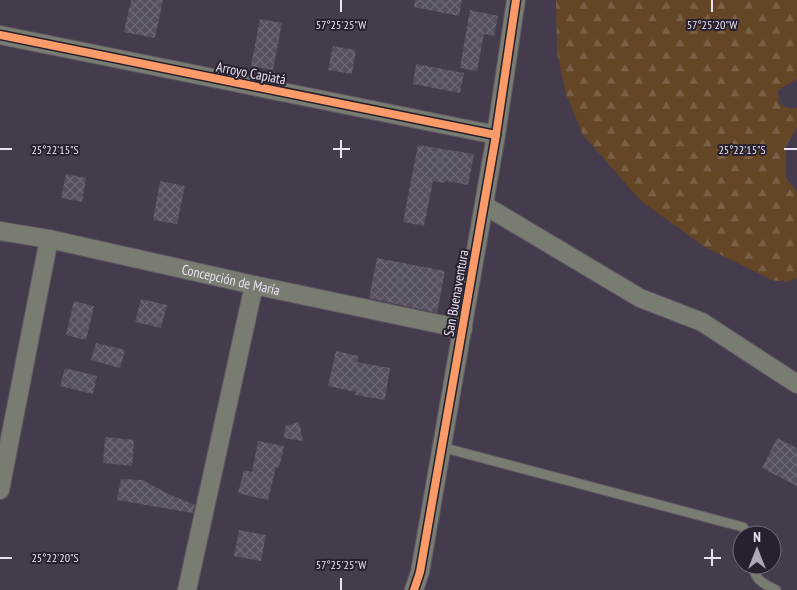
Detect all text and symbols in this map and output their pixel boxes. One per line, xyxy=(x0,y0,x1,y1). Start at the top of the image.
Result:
text: 57°25'25"W xyxy=(316,17,366,32)
text: 57°25'20"W xyxy=(687,17,737,32)
street label: Arroyo Capiatá xyxy=(215,57,287,89)
text: 25°22'15"S xyxy=(31,142,79,157)
text: 25°22'15"S xyxy=(718,142,766,157)
street label: San Buenaventura xyxy=(440,248,472,338)
street label: Concepción de María xyxy=(180,260,282,299)
north arrow xyxy=(732,525,782,575)
text: N xyxy=(753,528,761,546)
text: 25°22'20"S xyxy=(31,550,79,565)
text: 57°25'25"W xyxy=(316,557,366,572)

